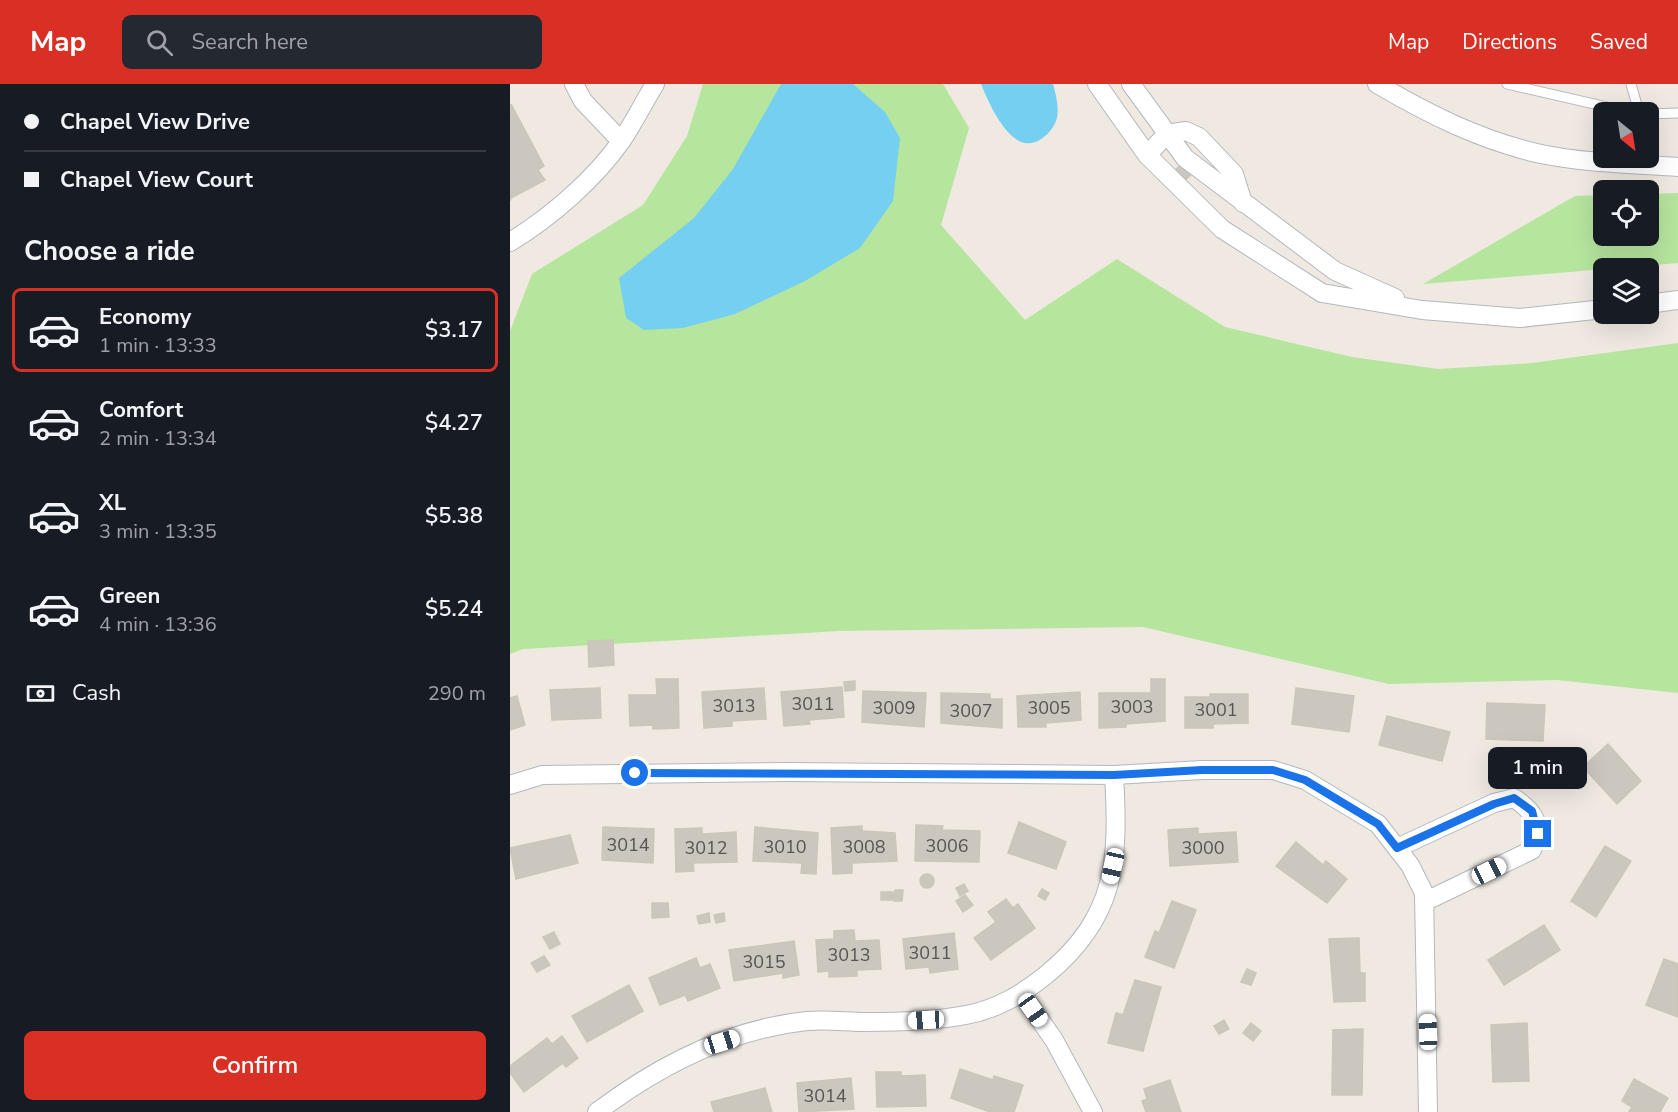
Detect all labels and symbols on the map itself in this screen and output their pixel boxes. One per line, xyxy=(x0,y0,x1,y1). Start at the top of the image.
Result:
north arrow xyxy=(1593,102,1659,168)
house number: 3011 xyxy=(791,692,835,716)
house number: 3013 xyxy=(712,694,756,718)
house number: 3003 xyxy=(1110,695,1154,719)
house number: 3009 xyxy=(872,696,916,720)
house number: 3005 xyxy=(1027,696,1071,720)
house number: 3001 xyxy=(1194,698,1238,722)
house number: 3007 xyxy=(949,699,993,723)
callout: 1 min xyxy=(1488,747,1588,789)
route start xyxy=(621,759,648,786)
route end xyxy=(1524,820,1551,847)
house number: 3014 xyxy=(606,833,650,857)
house number: 3006 xyxy=(925,834,969,858)
house number: 3010 xyxy=(763,835,807,859)
house number: 3008 xyxy=(842,835,886,859)
house number: 3012 xyxy=(684,836,728,860)
house number: 3000 xyxy=(1181,836,1225,860)
car xyxy=(1100,846,1126,886)
car xyxy=(1469,855,1509,887)
house number: 3011 xyxy=(908,941,952,965)
house number: 3013 xyxy=(827,943,871,967)
house number: 3015 xyxy=(742,950,786,974)
car xyxy=(1015,990,1051,1030)
car xyxy=(908,1010,944,1030)
car xyxy=(1418,1014,1438,1050)
car xyxy=(702,1028,742,1056)
house number: 3014 xyxy=(803,1084,847,1108)

